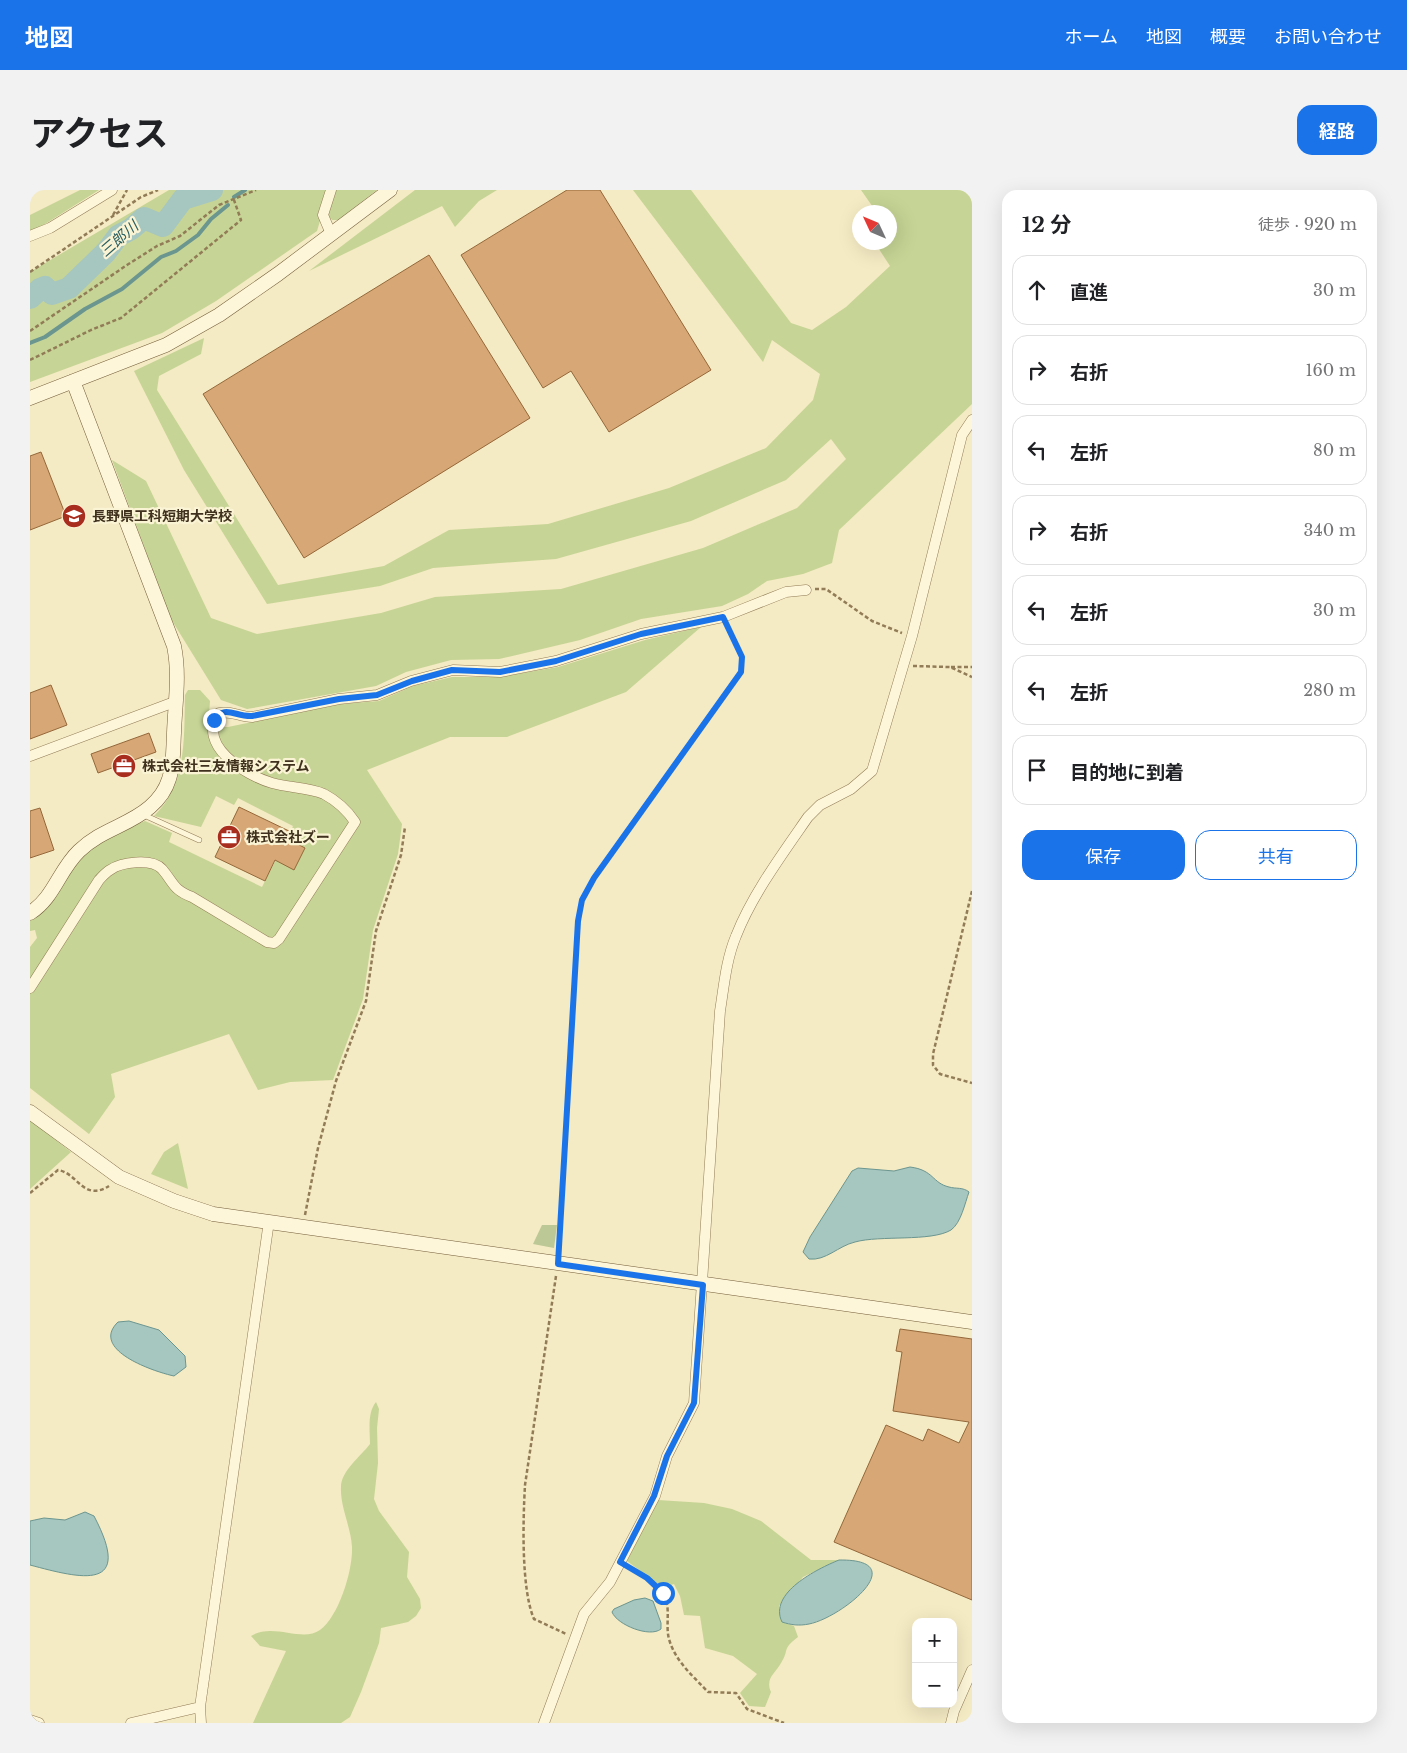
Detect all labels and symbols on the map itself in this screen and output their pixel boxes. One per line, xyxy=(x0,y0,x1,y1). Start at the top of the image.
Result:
north arrow xyxy=(852,205,897,250)
water label: 三郎川 xyxy=(95,215,143,261)
school or university icon: 長野県工科短期大学校 xyxy=(61,503,87,529)
place label: 長野県工科短期大学校 xyxy=(92,507,232,525)
route end xyxy=(203,709,226,732)
office icon: 株式会社三友情報システム xyxy=(111,753,137,779)
place label: 株式会社三友情報システム xyxy=(142,757,310,775)
office icon: 株式会社ズー xyxy=(216,824,242,850)
place label: 株式会社ズー xyxy=(246,828,330,846)
route start xyxy=(652,1582,675,1605)

